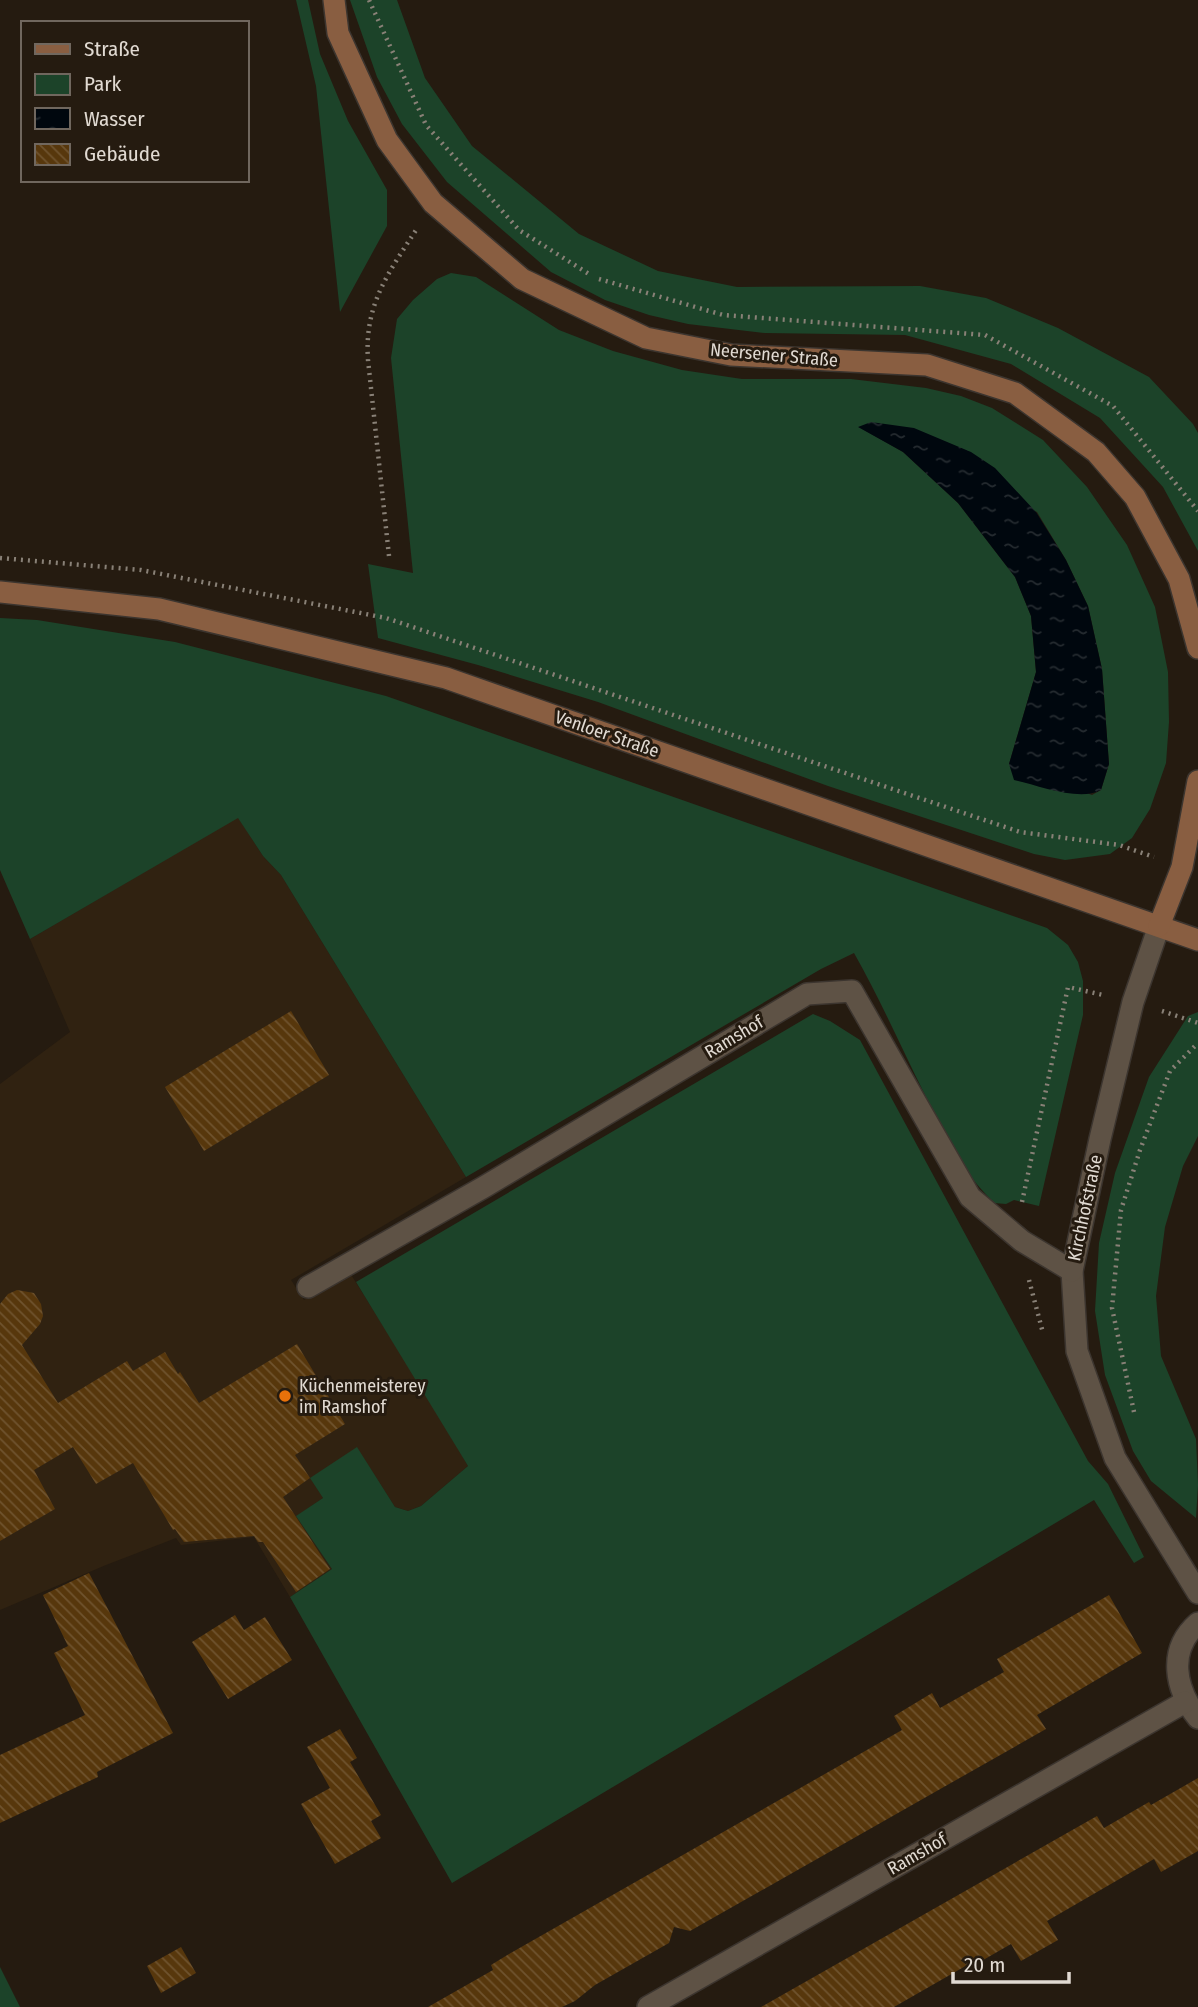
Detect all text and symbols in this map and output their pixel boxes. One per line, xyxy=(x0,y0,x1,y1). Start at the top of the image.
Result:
legend xyxy=(21,21,248,182)
text: Straße xyxy=(84,36,140,62)
text: Park xyxy=(84,71,122,97)
text: Wasser xyxy=(84,106,145,132)
text: Gebäude xyxy=(84,141,160,167)
street label: Neersener Straße xyxy=(709,338,839,372)
street label: Venloer Straße xyxy=(552,706,662,762)
street label: Ramshof xyxy=(701,1010,769,1063)
street label: Kirchhofstraße xyxy=(1063,1153,1107,1263)
place label: Küchenmeisterey im Ramshof xyxy=(299,1375,425,1418)
marker: Küchenmeisterey im Ramshof xyxy=(277,1388,293,1404)
street label: Ramshof xyxy=(884,1828,952,1880)
scale bar xyxy=(953,1940,1068,1984)
text: 20 m xyxy=(964,1952,1005,1978)

